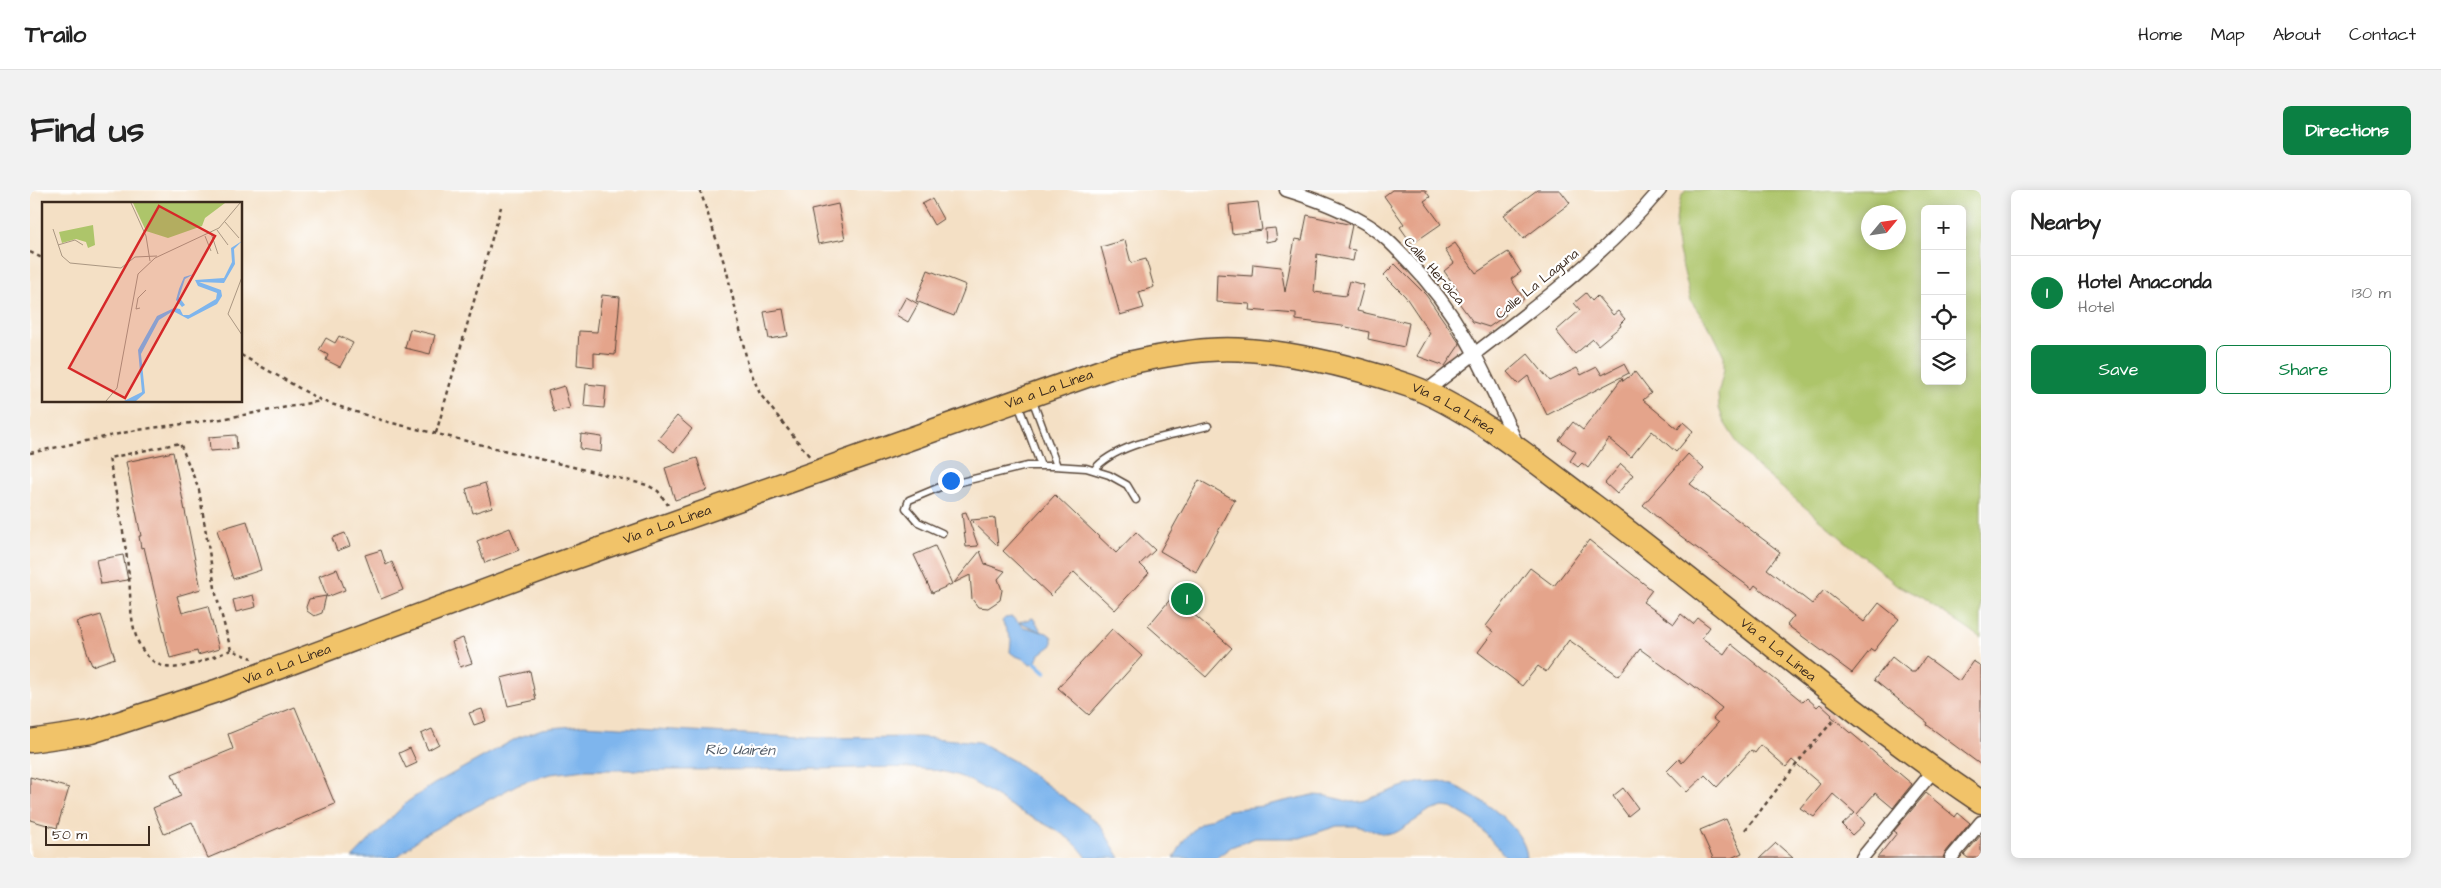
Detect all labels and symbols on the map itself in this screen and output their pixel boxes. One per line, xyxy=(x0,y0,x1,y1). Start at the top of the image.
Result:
inset map xyxy=(42,202,242,402)
north arrow xyxy=(1861,205,1906,250)
street label: Calle Heróica xyxy=(1399,233,1469,309)
street label: Calle La Laguna xyxy=(1491,244,1583,324)
street label: Vía a La Línea xyxy=(1002,365,1096,414)
street label: Vía a La Línea xyxy=(1409,378,1499,440)
your location xyxy=(938,468,964,494)
street label: Vía a La Línea xyxy=(620,500,714,550)
pin: 1 xyxy=(1171,580,1203,618)
street label: Vía a La Línea xyxy=(1736,613,1820,686)
street label: Vía a La Línea xyxy=(240,639,334,690)
water label: Río Uairén xyxy=(705,739,776,761)
scale bar xyxy=(45,823,150,846)

